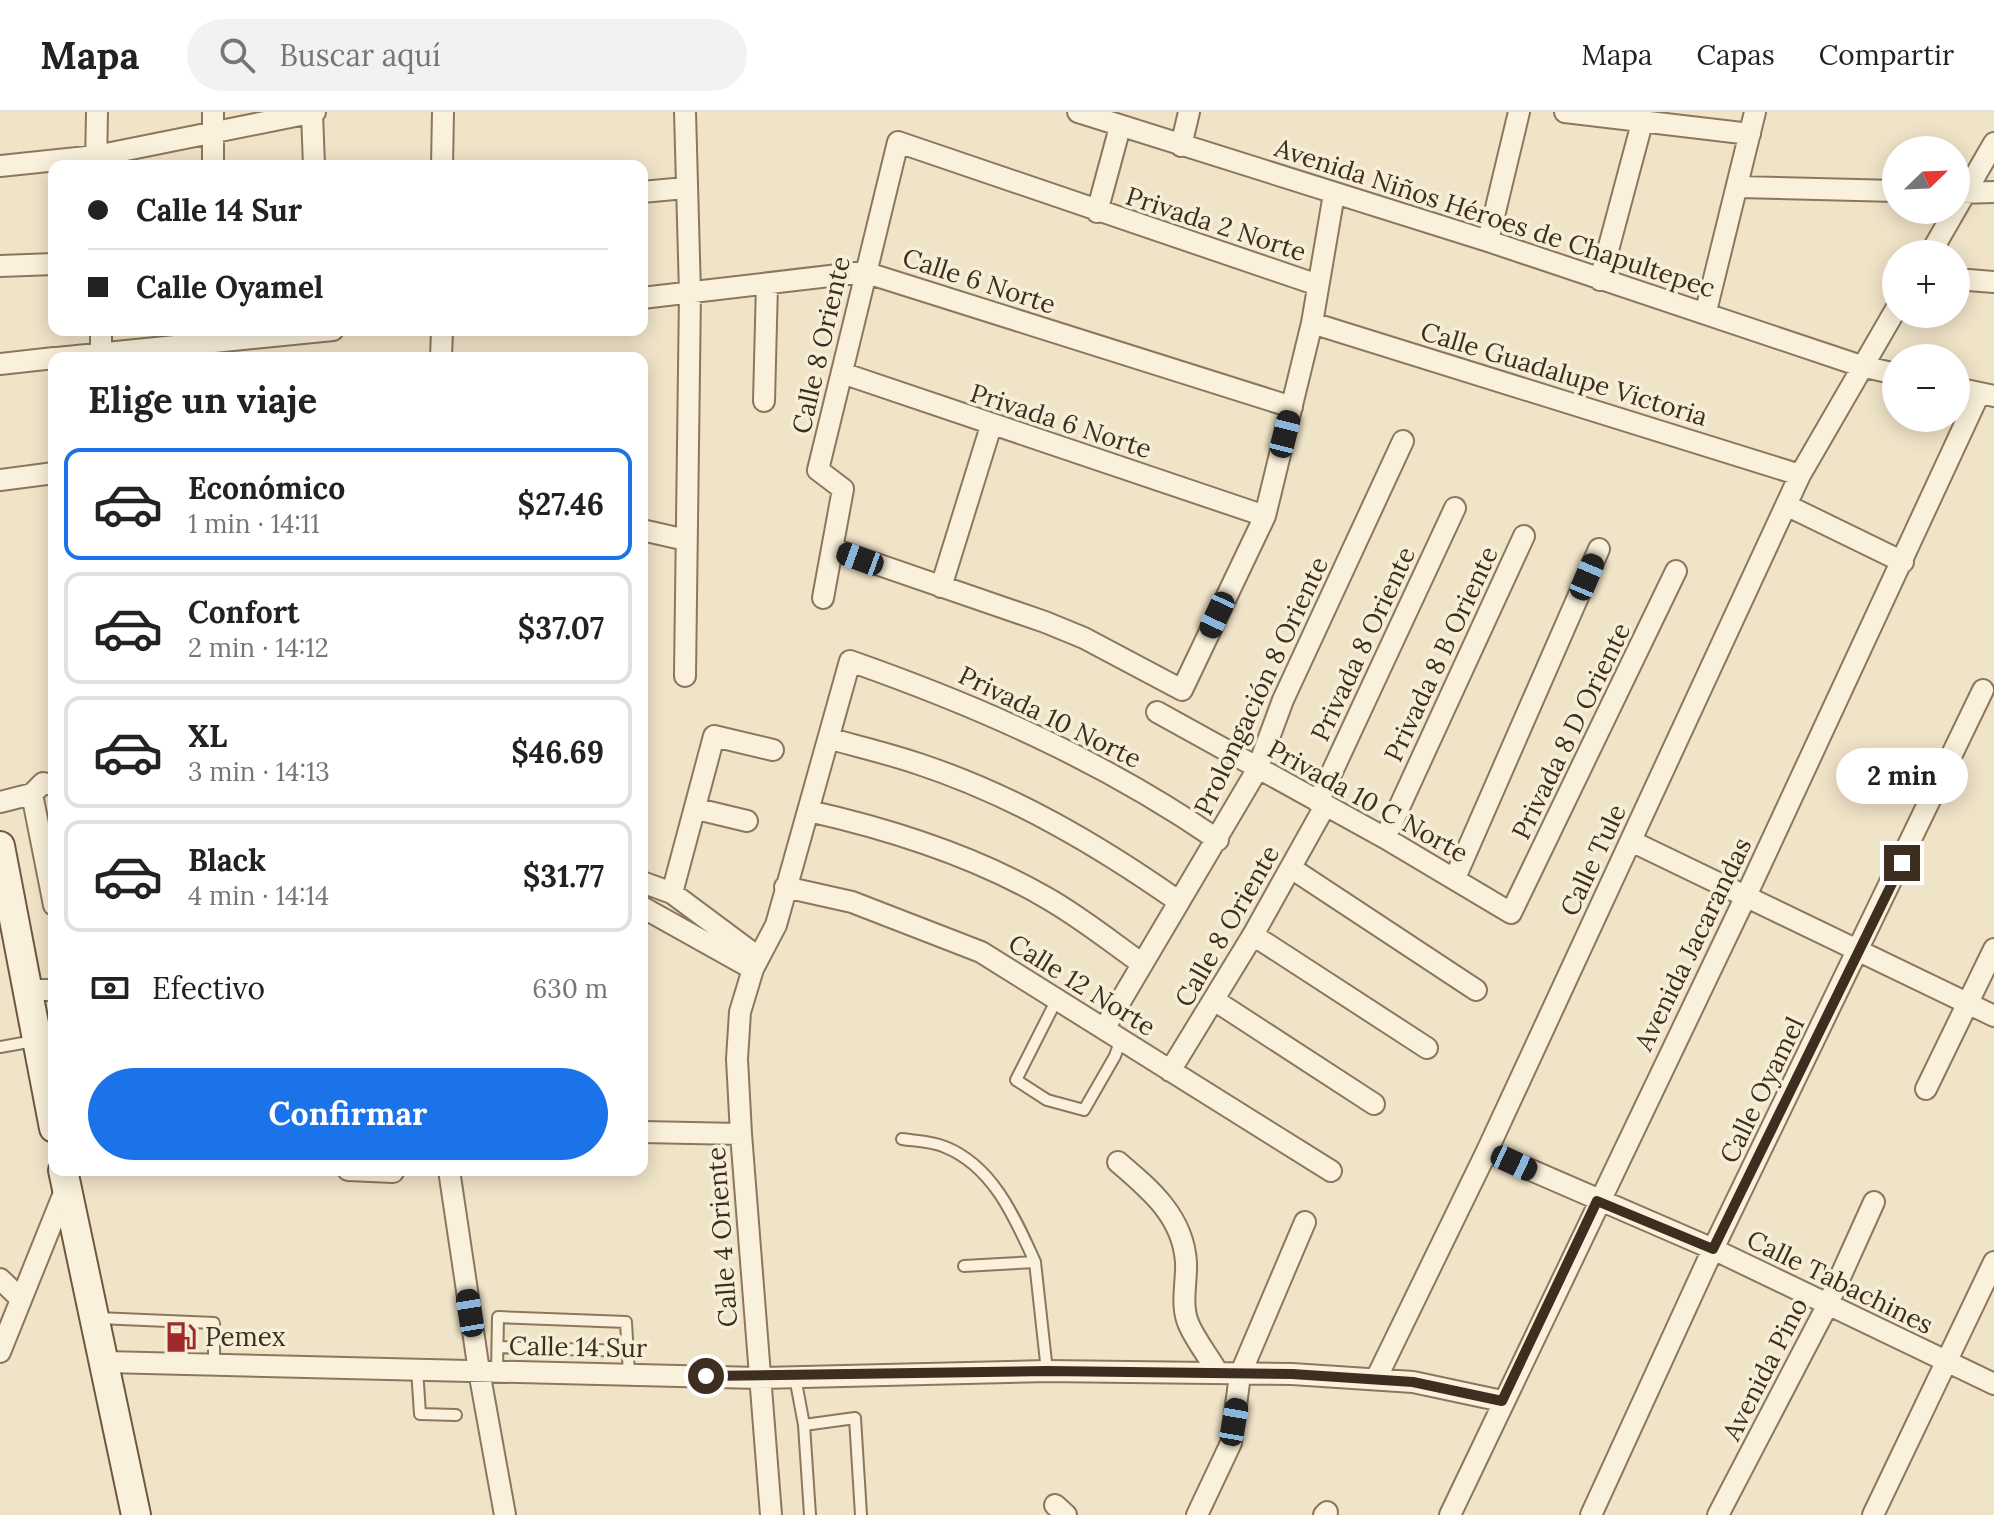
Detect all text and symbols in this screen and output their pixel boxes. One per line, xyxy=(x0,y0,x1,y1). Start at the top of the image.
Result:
search box xyxy=(187,19,747,91)
text: Mapa xyxy=(40,31,139,79)
icon: search xyxy=(215,33,259,77)
text: Buscar aquí xyxy=(279,36,441,74)
text: Mapa xyxy=(1581,37,1653,73)
text: Capas xyxy=(1697,37,1775,73)
text: Compartir xyxy=(1819,37,1954,73)
street label: Avenida Niños Héroes de Chapultepec xyxy=(1270,130,1719,304)
north arrow xyxy=(1882,136,1970,224)
map controls xyxy=(1882,136,1970,432)
street label: Privada 2 Norte xyxy=(1122,179,1310,268)
text: Calle 14 Sur xyxy=(136,191,302,229)
street label: Calle 6 Norte xyxy=(898,240,1060,321)
button: + xyxy=(1882,240,1970,328)
street label: Calle 8 Oriente xyxy=(784,253,857,437)
text: Calle Oyamel xyxy=(136,268,323,306)
street label: Calle Guadalupe Victoria xyxy=(1417,314,1712,433)
button: − xyxy=(1882,344,1970,432)
street label: Privada 6 Norte xyxy=(966,376,1156,465)
text: Elige un viaje xyxy=(88,377,317,423)
car xyxy=(1268,408,1302,460)
icon: car xyxy=(92,468,164,540)
text: Económico xyxy=(188,469,345,507)
text: $27.46 xyxy=(518,485,604,523)
text: 1 min · 14:11 xyxy=(188,507,320,540)
car xyxy=(833,540,887,578)
street label: Privada 8 Oriente xyxy=(1303,541,1422,746)
street label: Privada 8 B Oriente xyxy=(1376,541,1505,767)
car xyxy=(1567,550,1607,604)
street label: Prolongación 8 Oriente xyxy=(1186,551,1335,820)
car xyxy=(1196,588,1238,642)
icon: car xyxy=(92,592,164,664)
text: Confort xyxy=(188,593,299,631)
text: $37.07 xyxy=(518,609,604,647)
street label: Privada 8 D Oriente xyxy=(1504,617,1637,845)
text: 2 min · 14:12 xyxy=(188,631,329,664)
street label: Privada 10 Norte xyxy=(953,658,1147,775)
icon: car xyxy=(92,716,164,788)
text: XL xyxy=(188,717,227,755)
street label: Privada 10 C Norte xyxy=(1262,732,1474,869)
text: $46.69 xyxy=(511,733,604,771)
callout: 2 min xyxy=(1836,747,1968,803)
text: 3 min · 14:13 xyxy=(188,755,330,788)
text: 2 min xyxy=(1867,759,1937,792)
street label: Calle Tule xyxy=(1552,799,1633,921)
street label: Avenida Jacarandas xyxy=(1626,832,1758,1057)
street label: Calle 8 Oriente xyxy=(1167,839,1286,1012)
icon: car xyxy=(92,840,164,912)
text: Black xyxy=(188,841,266,879)
route end xyxy=(1884,845,1920,881)
text: $31.77 xyxy=(523,857,604,895)
text: 4 min · 14:14 xyxy=(188,879,329,912)
street label: Calle 12 Norte xyxy=(1003,926,1162,1043)
icon: cash xyxy=(88,966,132,1010)
text: Efectivo xyxy=(152,969,265,1007)
text: 630 m xyxy=(532,972,608,1005)
street label: Calle Oyamel xyxy=(1712,1011,1811,1168)
button: Confirmar xyxy=(88,1068,608,1160)
car xyxy=(1487,1142,1541,1184)
street label: Calle 4 Oriente xyxy=(699,1146,744,1328)
street label: Calle Tabachines xyxy=(1742,1222,1939,1341)
car xyxy=(454,1287,486,1339)
street label: Avenida Pino xyxy=(1714,1292,1815,1447)
fuel station icon: Pemex xyxy=(164,1320,198,1354)
place label: Pemex xyxy=(205,1320,286,1353)
street label: Calle 14 Sur xyxy=(509,1329,648,1364)
route start xyxy=(688,1358,724,1394)
car xyxy=(1218,1396,1250,1448)

